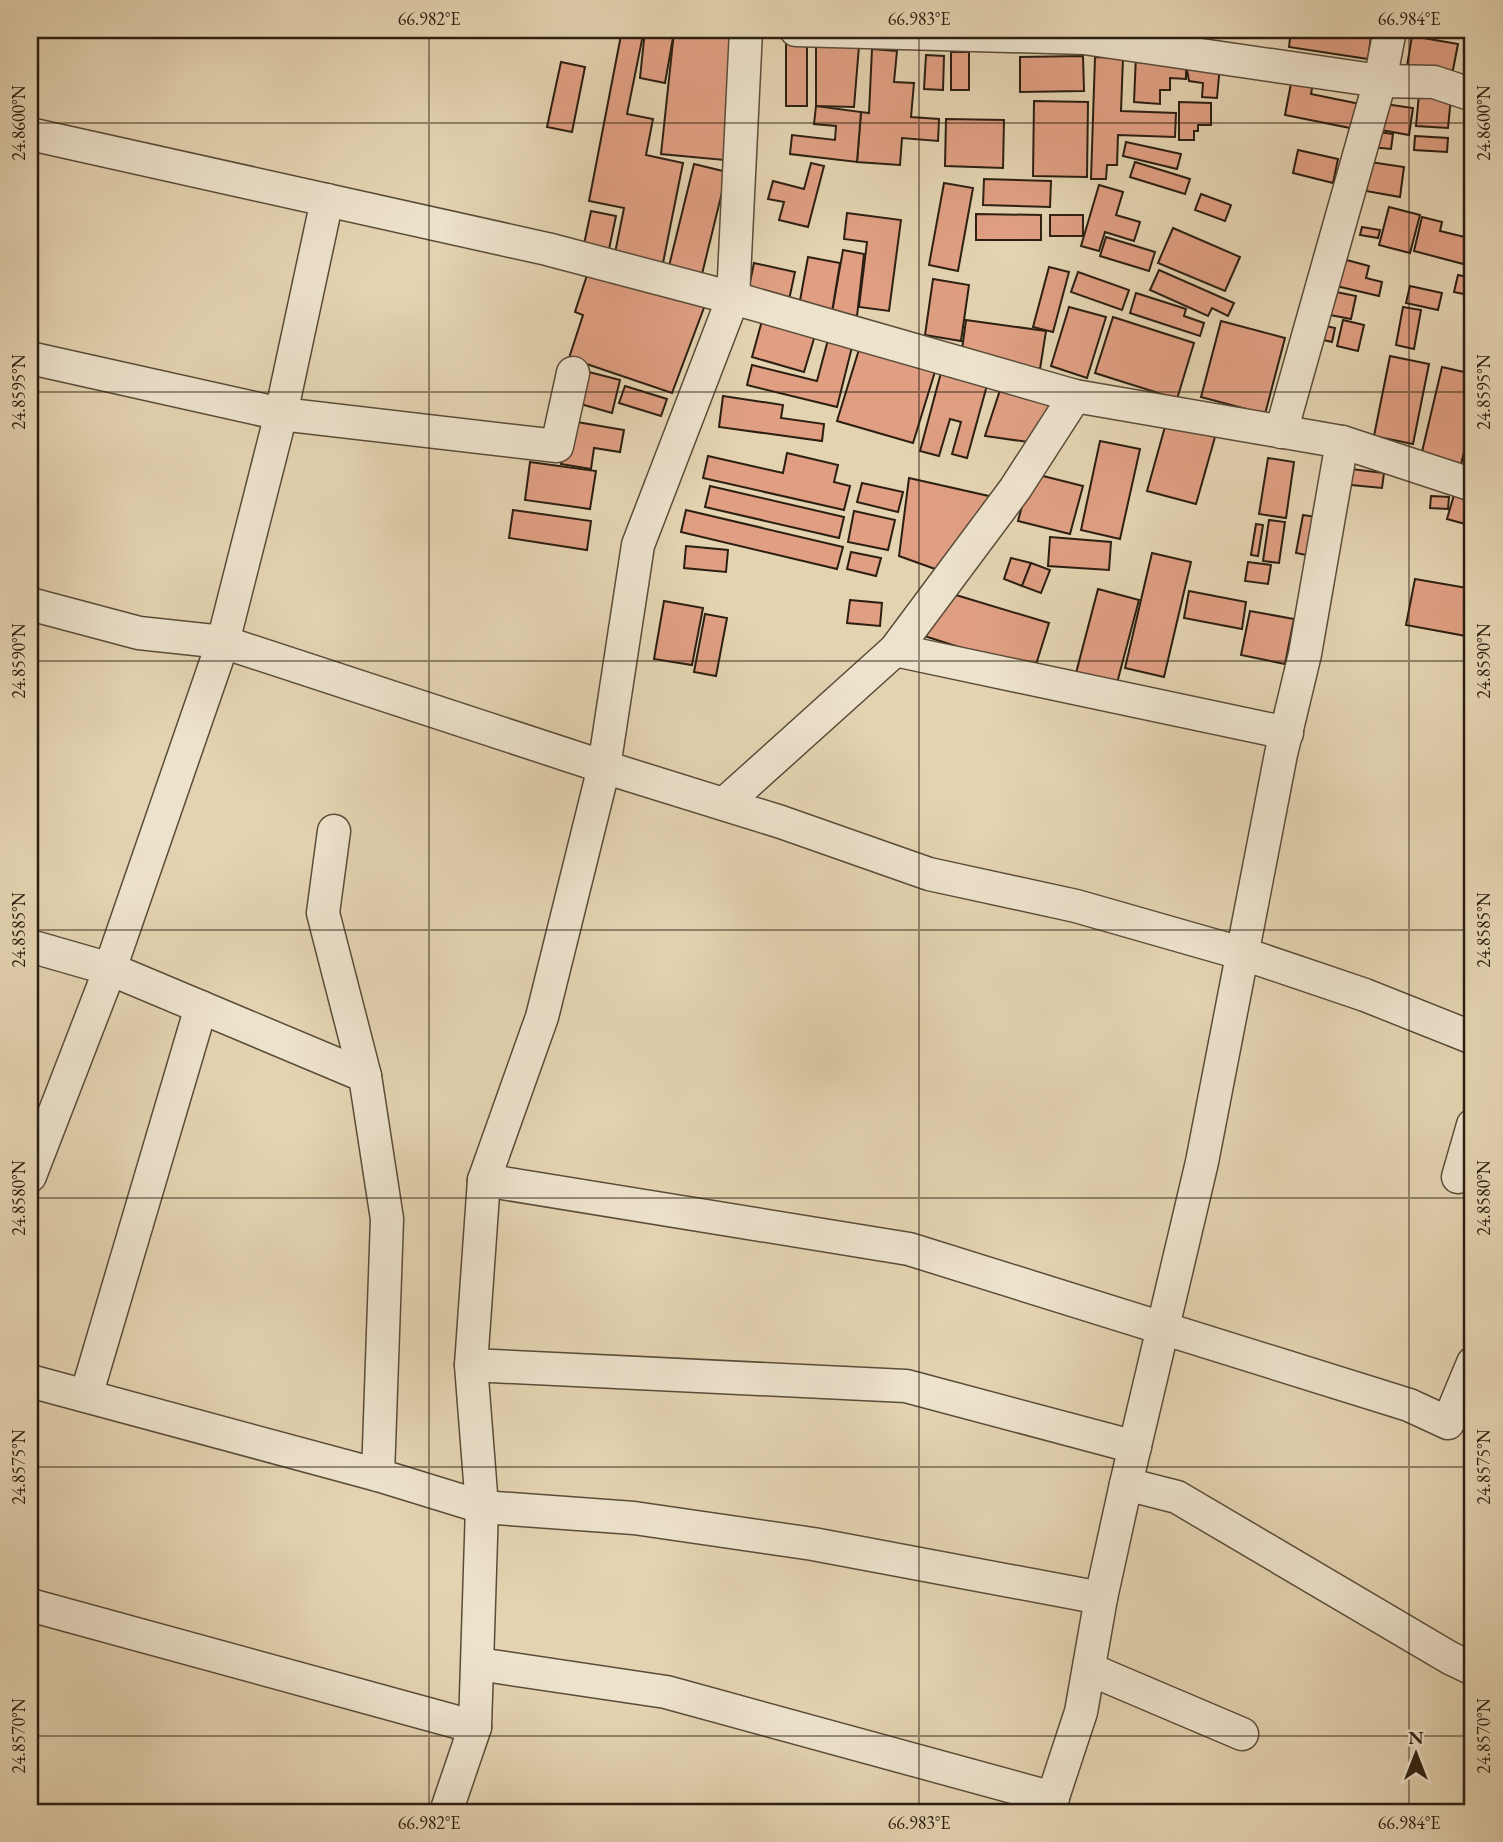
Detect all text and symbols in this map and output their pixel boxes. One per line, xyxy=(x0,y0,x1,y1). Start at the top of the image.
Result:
text: 66.982°E xyxy=(398,7,460,30)
text: 66.983°E xyxy=(888,7,950,30)
text: 66.984°E xyxy=(1378,7,1440,30)
text: 24.8600°N xyxy=(7,85,30,161)
text: 24.8600°N xyxy=(1472,85,1495,161)
text: 24.8595°N xyxy=(7,354,30,430)
text: 24.8595°N xyxy=(1472,354,1495,430)
text: 24.8590°N xyxy=(7,623,30,699)
text: 24.8590°N xyxy=(1472,623,1495,699)
text: 24.8585°N xyxy=(7,892,30,968)
text: 24.8585°N xyxy=(1472,892,1495,968)
text: 24.8580°N xyxy=(7,1160,30,1236)
text: 24.8580°N xyxy=(1472,1160,1495,1236)
text: 24.8575°N xyxy=(7,1429,30,1505)
text: 24.8575°N xyxy=(1472,1429,1495,1505)
text: 24.8570°N xyxy=(7,1698,30,1774)
text: 24.8570°N xyxy=(1472,1698,1495,1774)
north arrow xyxy=(1380,1720,1450,1790)
text: N xyxy=(1408,1725,1424,1750)
text: 66.982°E xyxy=(398,1811,460,1834)
text: 66.983°E xyxy=(888,1811,950,1834)
text: 66.984°E xyxy=(1378,1811,1440,1834)

